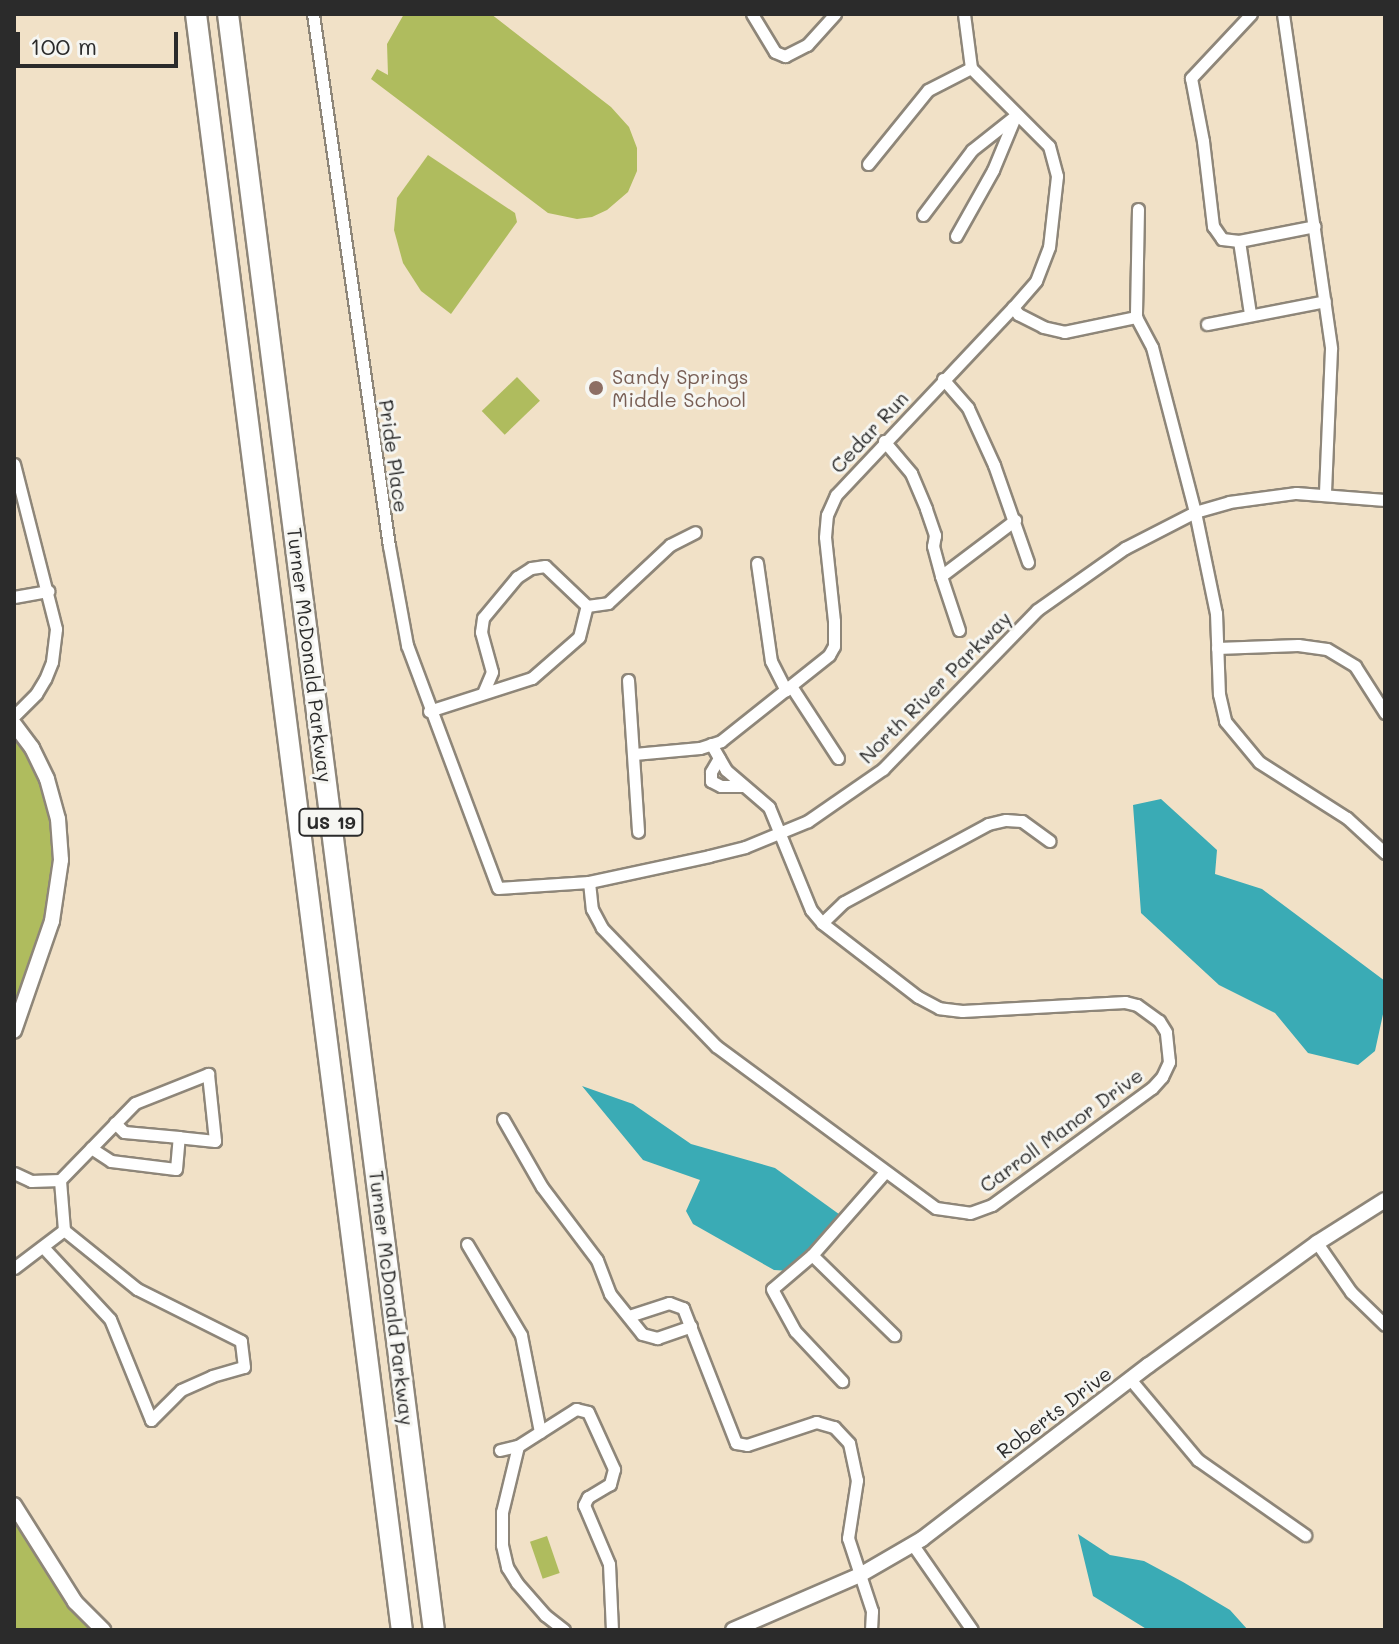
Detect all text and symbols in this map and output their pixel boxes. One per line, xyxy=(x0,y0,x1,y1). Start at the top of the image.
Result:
scale bar xyxy=(20,16,182,66)
text: 100 m xyxy=(30,30,97,61)
place label: Sandy Springs Middle School xyxy=(612,364,748,411)
marker: Sandy Springs Middle School xyxy=(587,379,605,397)
street label: Cedar Run xyxy=(825,386,913,478)
street label: Pride Place xyxy=(374,398,414,514)
street label: Turner McDonald Parkway xyxy=(282,526,338,784)
street label: North River Parkway xyxy=(854,606,1016,768)
road number: US 19 xyxy=(297,808,365,836)
street label: Carroll Manor Drive xyxy=(975,1063,1147,1197)
street label: Turner McDonald Parkway xyxy=(364,1169,420,1427)
street label: Roberts Drive xyxy=(992,1361,1116,1463)

